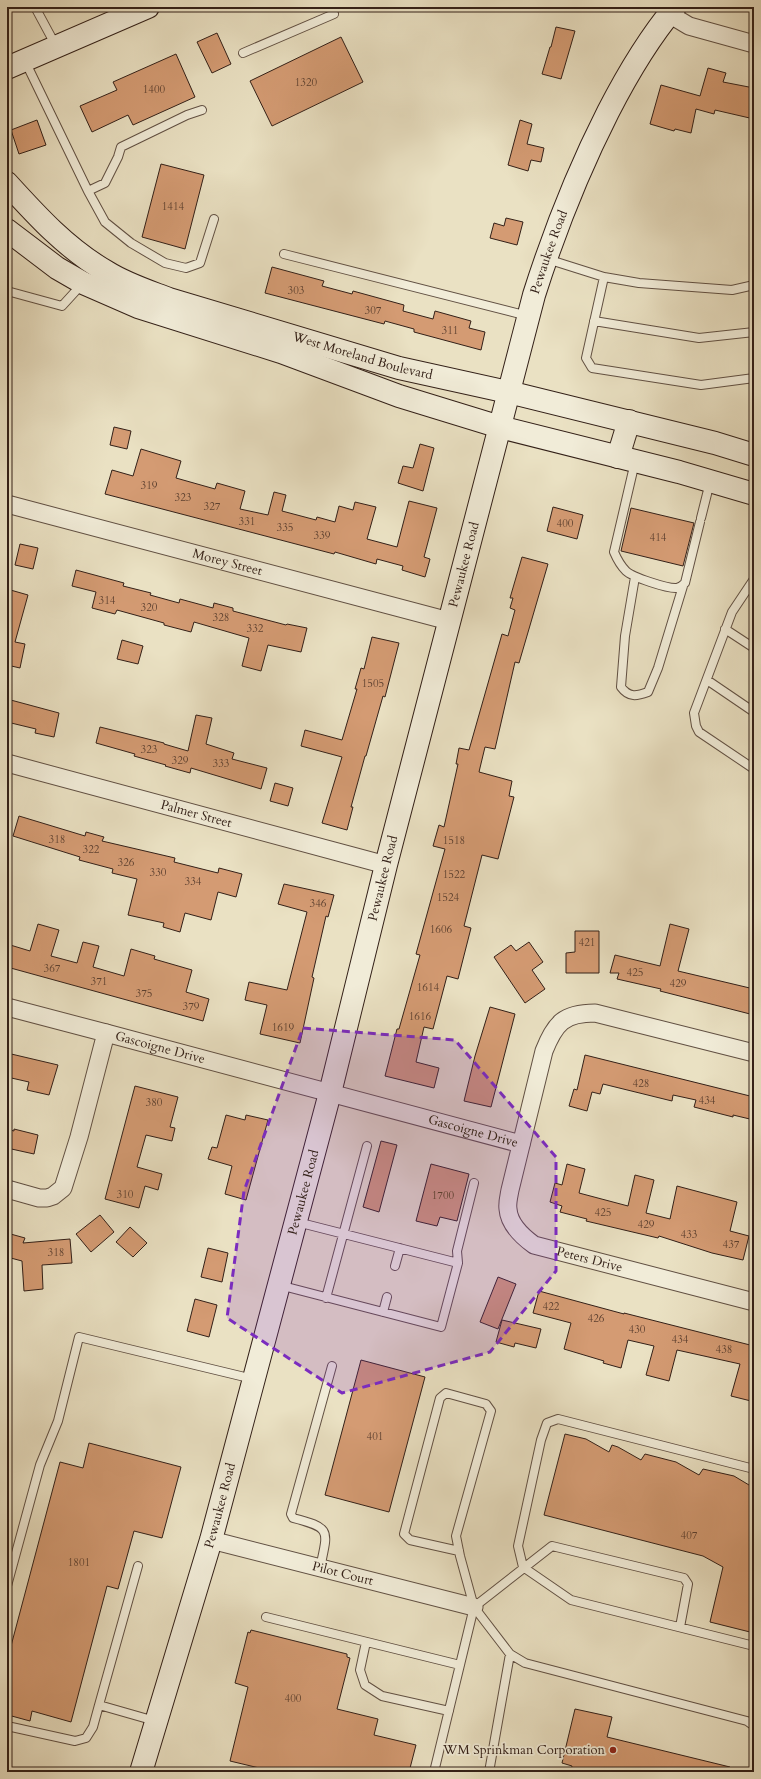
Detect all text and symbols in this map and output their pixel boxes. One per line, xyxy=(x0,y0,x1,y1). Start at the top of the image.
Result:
house number: 1320 xyxy=(295,75,318,90)
house number: 1400 xyxy=(143,82,166,97)
house number: 1414 xyxy=(162,199,185,214)
street label: Pewaukee Road xyxy=(526,208,572,296)
house number: 303 xyxy=(288,283,305,298)
house number: 307 xyxy=(365,303,382,318)
house number: 311 xyxy=(442,323,458,338)
street label: West Moreland Boulevard xyxy=(289,327,434,384)
house number: 319 xyxy=(141,478,158,493)
house number: 323 xyxy=(175,490,192,505)
house number: 327 xyxy=(204,499,221,514)
house number: 331 xyxy=(239,514,255,529)
house number: 400 xyxy=(557,516,574,531)
house number: 335 xyxy=(277,520,293,535)
street label: Pewaukee Road xyxy=(444,520,484,609)
house number: 339 xyxy=(314,528,331,543)
house number: 414 xyxy=(650,530,667,545)
street label: Morey Street xyxy=(190,544,264,580)
house number: 314 xyxy=(99,593,116,608)
house number: 320 xyxy=(141,600,158,615)
house number: 328 xyxy=(213,610,229,625)
house number: 332 xyxy=(247,621,264,636)
house number: 1505 xyxy=(362,676,384,691)
house number: 323 xyxy=(141,742,158,757)
house number: 329 xyxy=(172,753,189,768)
house number: 333 xyxy=(213,756,230,771)
street label: Palmer Street xyxy=(159,796,234,832)
house number: 318 xyxy=(49,832,65,847)
street label: Pewaukee Road xyxy=(364,833,402,923)
house number: 1518 xyxy=(443,833,465,848)
house number: 322 xyxy=(83,842,100,857)
house number: 326 xyxy=(118,855,135,870)
house number: 330 xyxy=(150,865,167,880)
house number: 1522 xyxy=(443,867,466,882)
house number: 334 xyxy=(185,874,202,889)
house number: 1524 xyxy=(437,890,460,905)
house number: 346 xyxy=(310,896,327,911)
house number: 1606 xyxy=(430,922,453,937)
house number: 421 xyxy=(579,935,595,950)
house number: 367 xyxy=(44,961,61,976)
house number: 425 xyxy=(627,965,643,980)
house number: 371 xyxy=(91,974,107,989)
house number: 429 xyxy=(670,976,687,991)
house number: 1614 xyxy=(417,980,440,995)
house number: 375 xyxy=(136,986,152,1001)
house number: 379 xyxy=(183,999,200,1014)
house number: 1616 xyxy=(409,1009,432,1024)
house number: 1619 xyxy=(272,1020,295,1035)
street label: Gascoigne Drive xyxy=(113,1027,207,1068)
house number: 428 xyxy=(633,1076,649,1091)
house number: 434 xyxy=(699,1093,716,1108)
house number: 380 xyxy=(146,1095,163,1110)
street label: Gascoigne Drive xyxy=(426,1111,520,1152)
street label: Pewaukee Road xyxy=(284,1148,324,1237)
house number: 310 xyxy=(117,1187,134,1202)
house number: 1700 xyxy=(432,1188,455,1203)
house number: 425 xyxy=(595,1205,611,1220)
house number: 429 xyxy=(638,1217,655,1232)
house number: 433 xyxy=(681,1227,698,1242)
house number: 437 xyxy=(723,1237,740,1252)
street label: Peters Drive xyxy=(555,1242,625,1277)
house number: 318 xyxy=(48,1245,64,1260)
house number: 422 xyxy=(543,1299,560,1314)
house number: 426 xyxy=(588,1311,605,1326)
house number: 430 xyxy=(629,1322,646,1337)
house number: 434 xyxy=(672,1332,689,1347)
house number: 438 xyxy=(716,1342,732,1357)
house number: 401 xyxy=(367,1429,383,1444)
street label: Pewaukee Road xyxy=(200,1461,240,1550)
house number: 407 xyxy=(681,1528,698,1543)
house number: 1801 xyxy=(68,1555,90,1570)
street label: Pilot Court xyxy=(310,1557,375,1590)
house number: 400 xyxy=(285,1691,302,1706)
place label: WM Sprinkman Corporation xyxy=(442,1741,606,1759)
marker: WM Sprinkman Corporation xyxy=(608,1745,618,1755)

